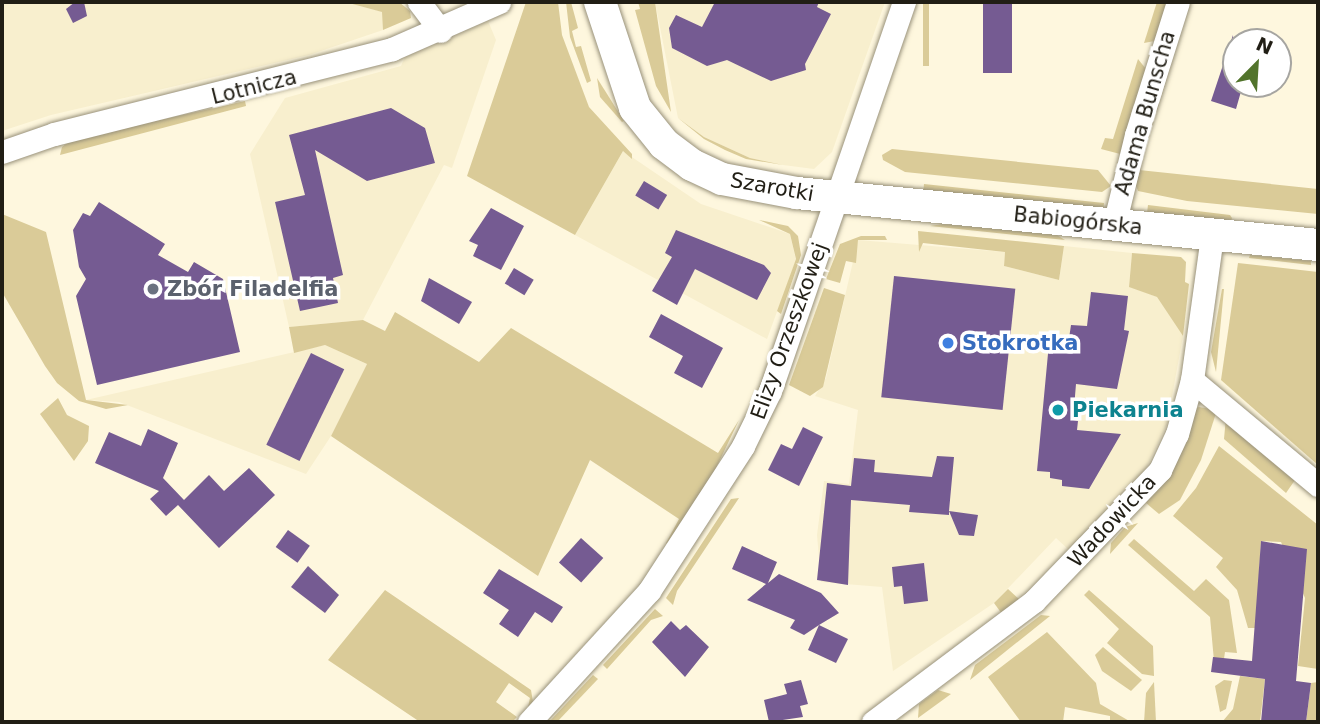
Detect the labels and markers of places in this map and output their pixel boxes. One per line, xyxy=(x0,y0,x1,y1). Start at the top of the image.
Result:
place label: Zbór Filadelfia xyxy=(167,276,338,302)
marker: Zbór Filadelfia xyxy=(145,281,161,297)
place label: Stokrotka xyxy=(962,330,1079,356)
marker: Stokrotka xyxy=(940,335,956,351)
place label: Piekarnia xyxy=(1072,397,1184,423)
marker: Piekarnia xyxy=(1050,402,1066,418)

